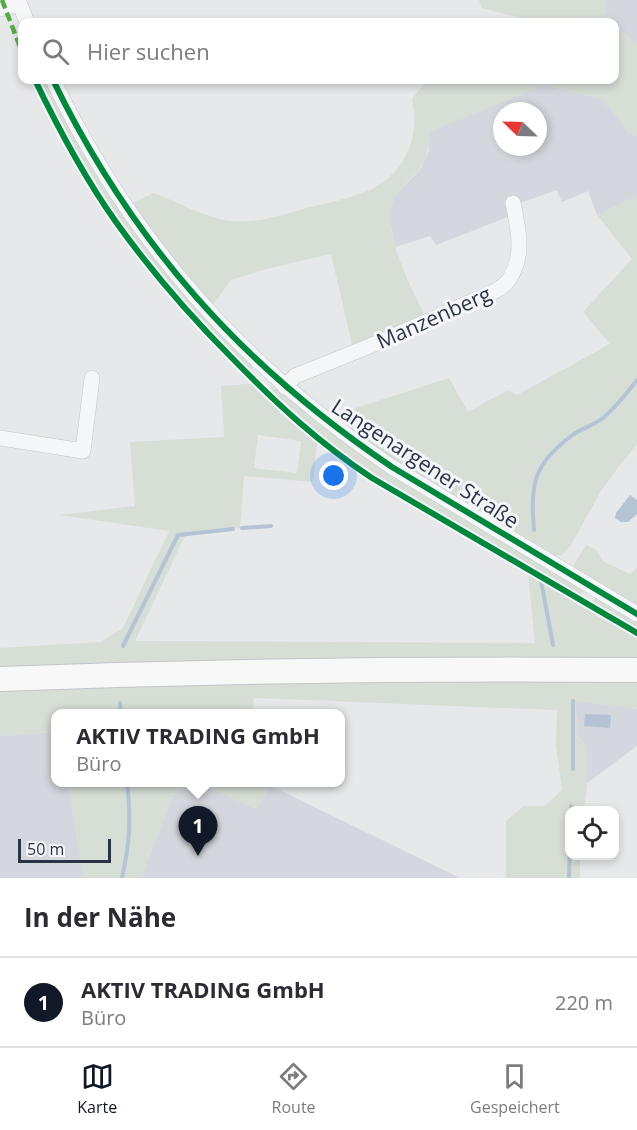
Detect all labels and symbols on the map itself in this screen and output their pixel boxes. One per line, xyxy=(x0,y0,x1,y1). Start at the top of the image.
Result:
north arrow xyxy=(493,102,547,156)
street label: Manzenberg xyxy=(372,279,495,355)
street label: Langenargener Straße xyxy=(327,392,525,534)
your location xyxy=(319,461,348,490)
pin: 1 xyxy=(178,806,218,856)
scale bar xyxy=(18,836,111,864)

